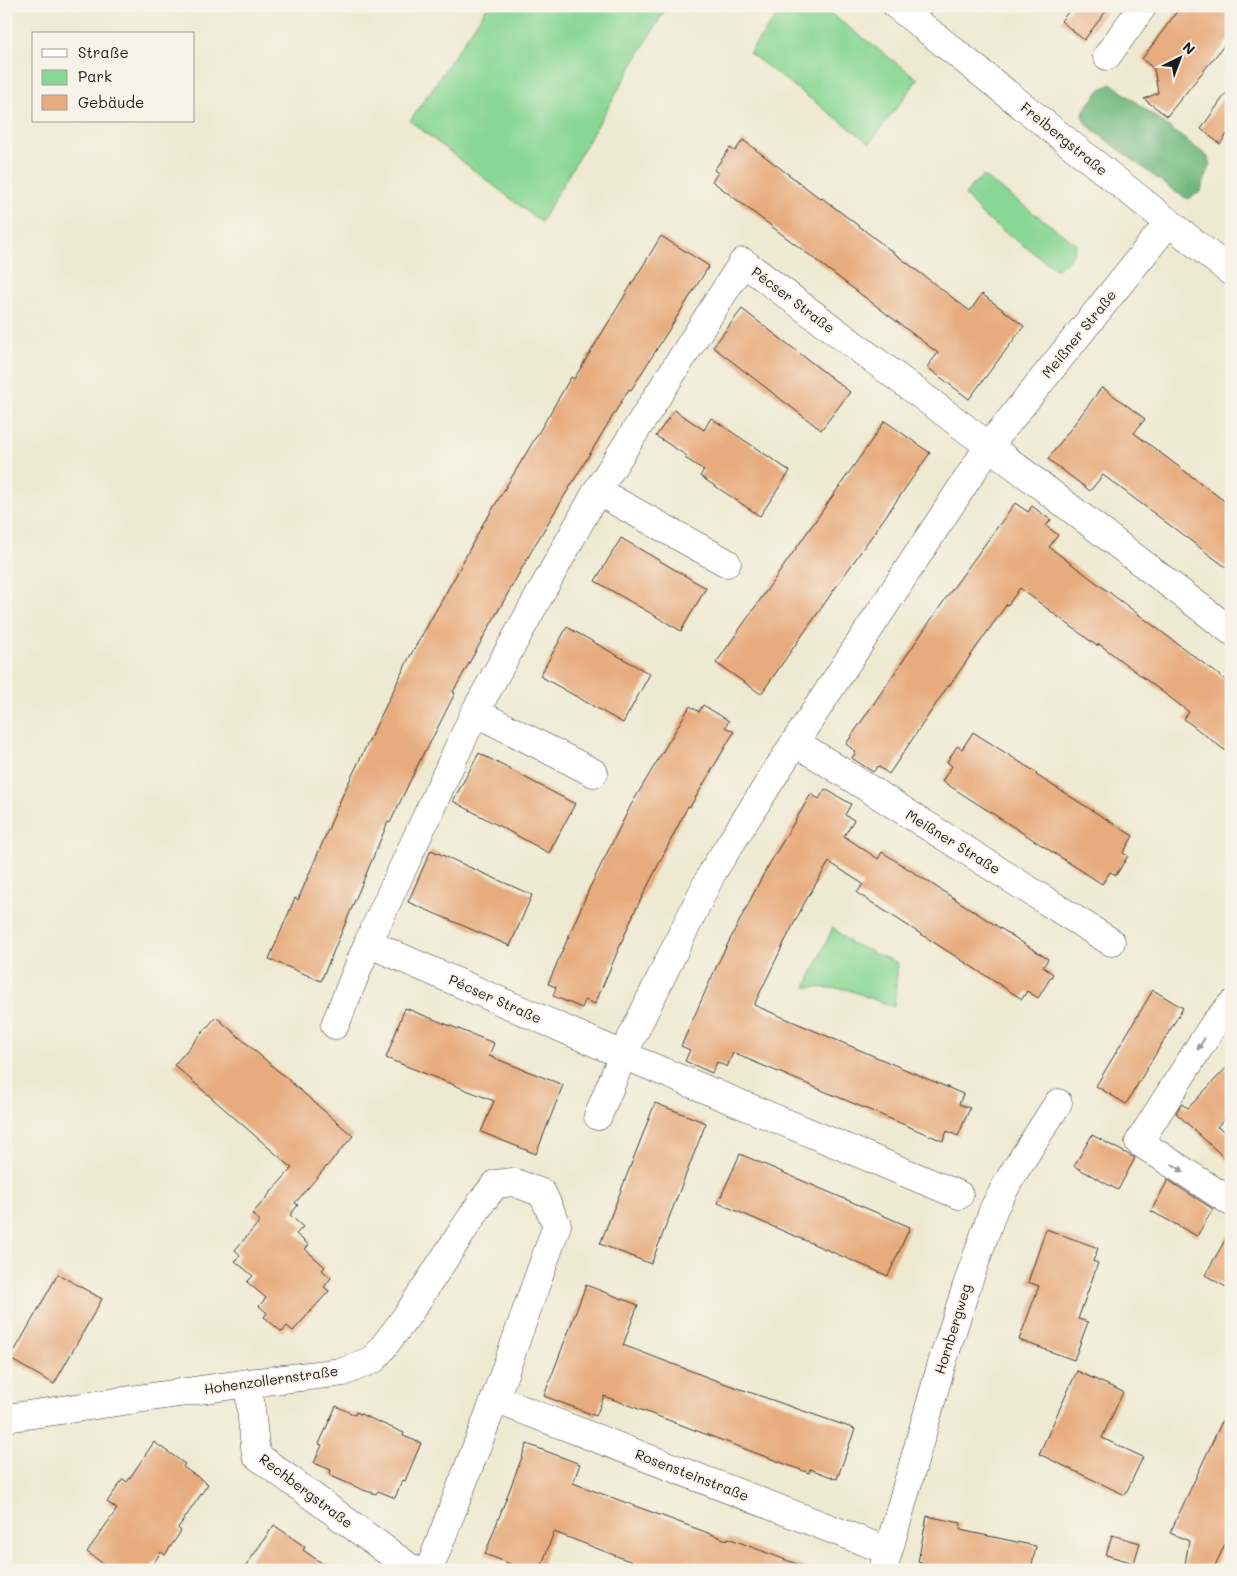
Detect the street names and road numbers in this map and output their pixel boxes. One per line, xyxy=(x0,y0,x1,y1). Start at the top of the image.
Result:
street label: Freibergstraße xyxy=(1017,98,1112,180)
street label: Pécser Straße xyxy=(748,262,839,337)
street label: Meißner Straße xyxy=(1037,286,1120,382)
street label: Meißner Straße xyxy=(902,805,1004,878)
street label: Pécser Straße xyxy=(446,970,545,1028)
street label: Hornbergweg xyxy=(930,1281,975,1376)
street label: Hohenzollernstraße xyxy=(203,1361,339,1398)
street label: Rosensteinstraße xyxy=(633,1444,752,1505)
street label: Rechbergstraße xyxy=(256,1449,357,1532)

